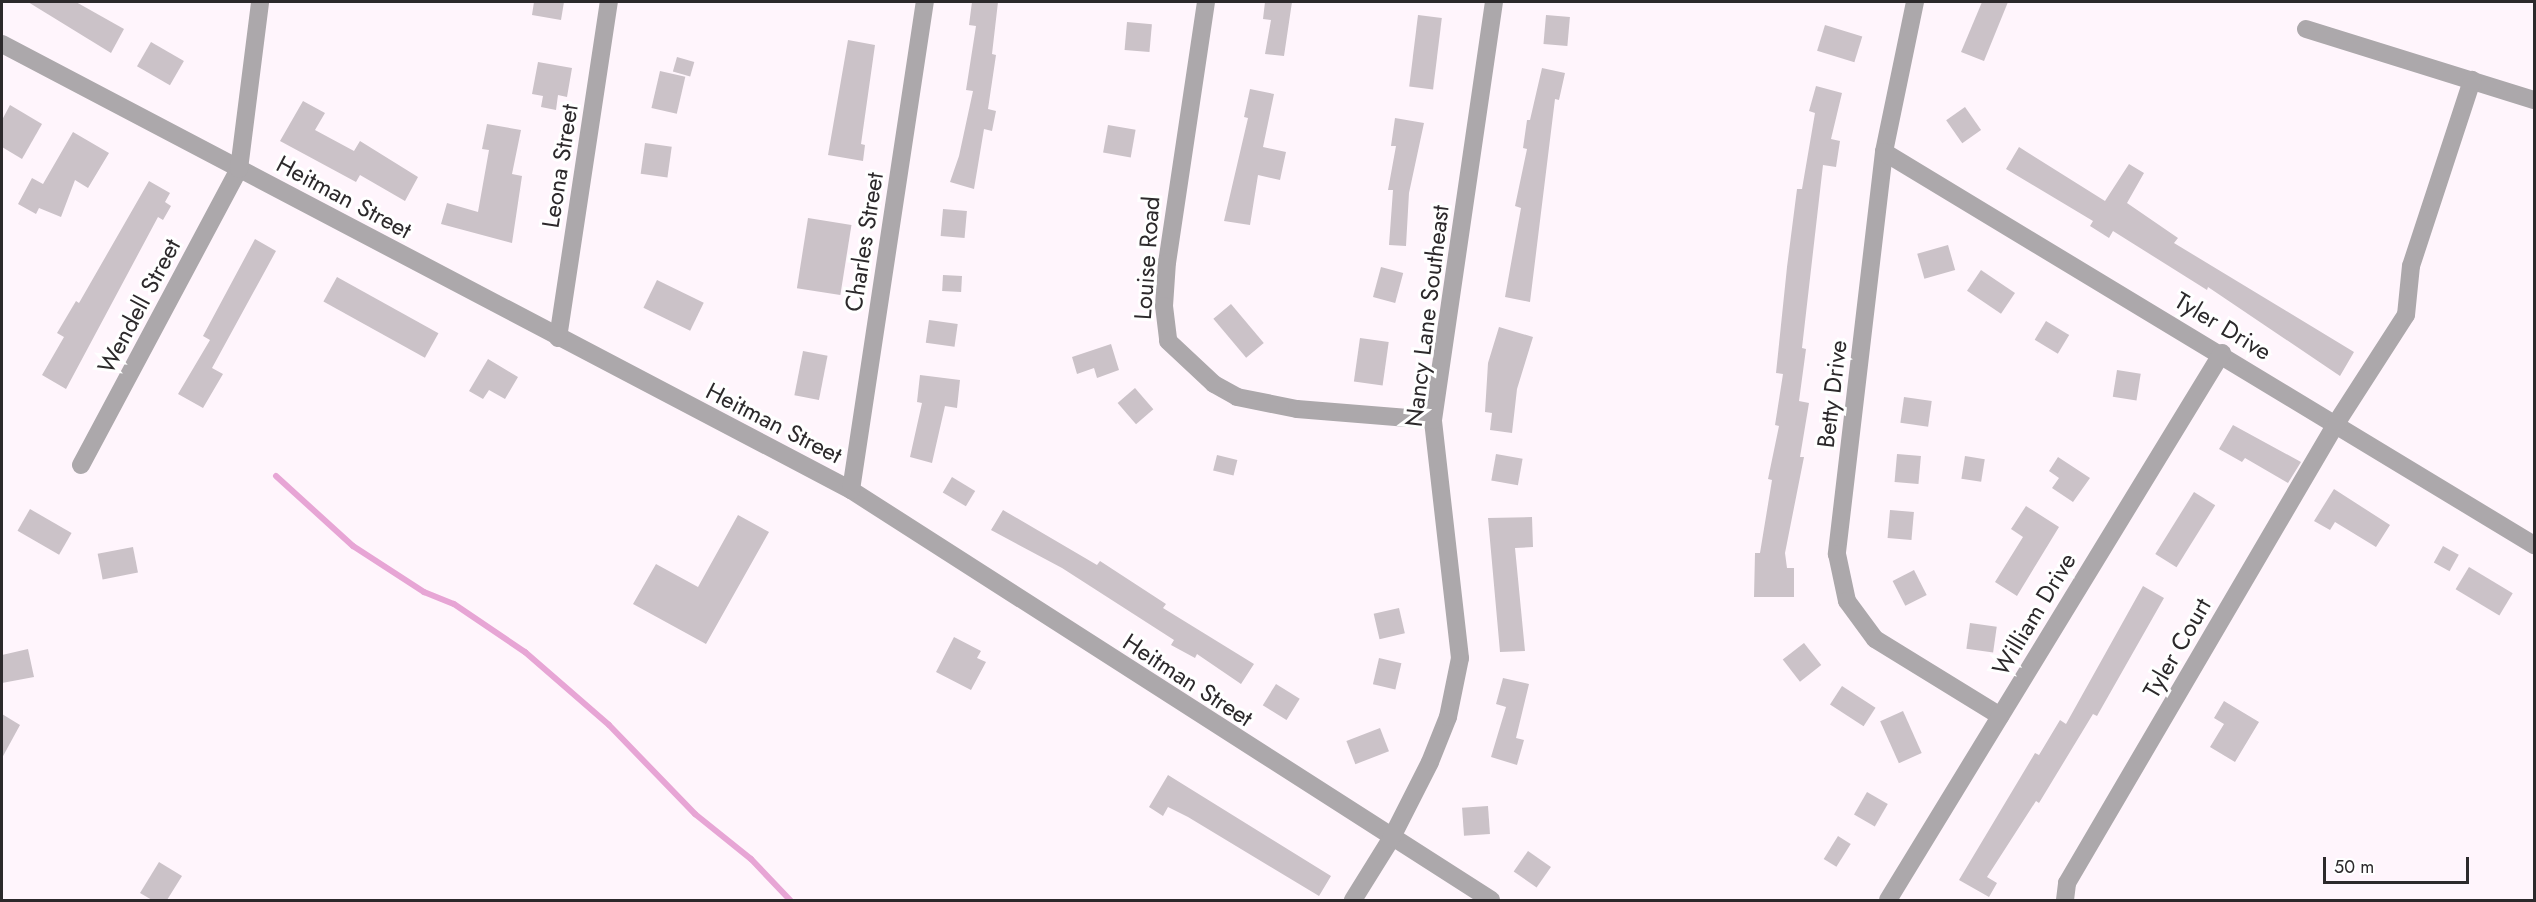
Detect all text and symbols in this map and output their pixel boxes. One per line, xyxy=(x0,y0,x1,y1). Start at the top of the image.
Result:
street label: Leona Street xyxy=(536,102,584,230)
street label: Heitman Street xyxy=(272,149,416,245)
street label: Charles Street xyxy=(839,170,889,314)
street label: Louise Road xyxy=(1128,195,1166,321)
street label: Nancy Lane Southeast xyxy=(1399,204,1455,428)
street label: Wendell Street xyxy=(91,234,187,378)
street label: Tyler Drive xyxy=(2169,286,2277,366)
street label: Betty Drive xyxy=(1811,338,1853,450)
street label: Heitman Street xyxy=(701,376,847,470)
street label: William Drive xyxy=(1986,547,2082,681)
street label: Tyler Court xyxy=(2137,593,2217,703)
street label: Heitman Street xyxy=(1118,627,1258,733)
scale bar xyxy=(2326,845,2472,883)
text: 50 m xyxy=(2334,854,2374,880)

